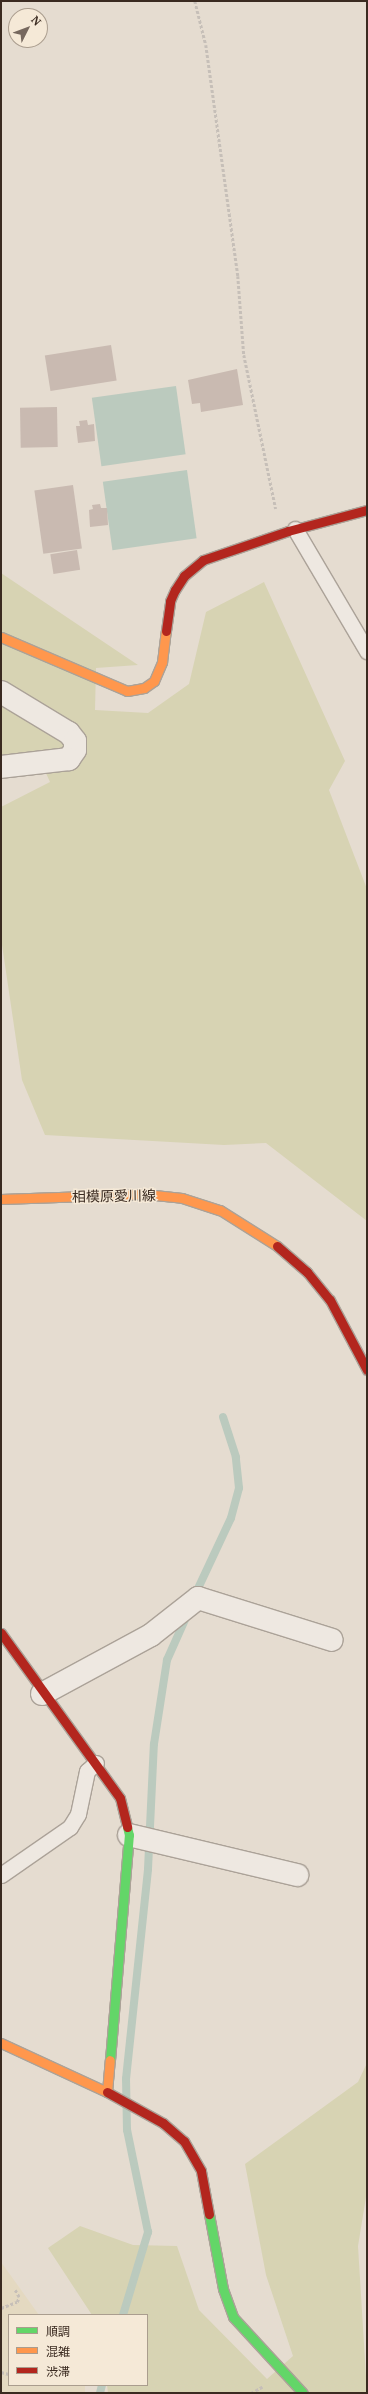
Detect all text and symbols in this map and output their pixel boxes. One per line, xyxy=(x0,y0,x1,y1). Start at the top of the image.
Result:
north arrow xyxy=(8,8,48,48)
text: N xyxy=(28,13,44,28)
street label: 相模原愛川線 xyxy=(72,1187,156,1205)
legend xyxy=(8,2314,148,2386)
text: 順調 xyxy=(46,2324,70,2339)
text: 混雑 xyxy=(46,2344,70,2359)
text: 渋滞 xyxy=(46,2364,70,2379)

